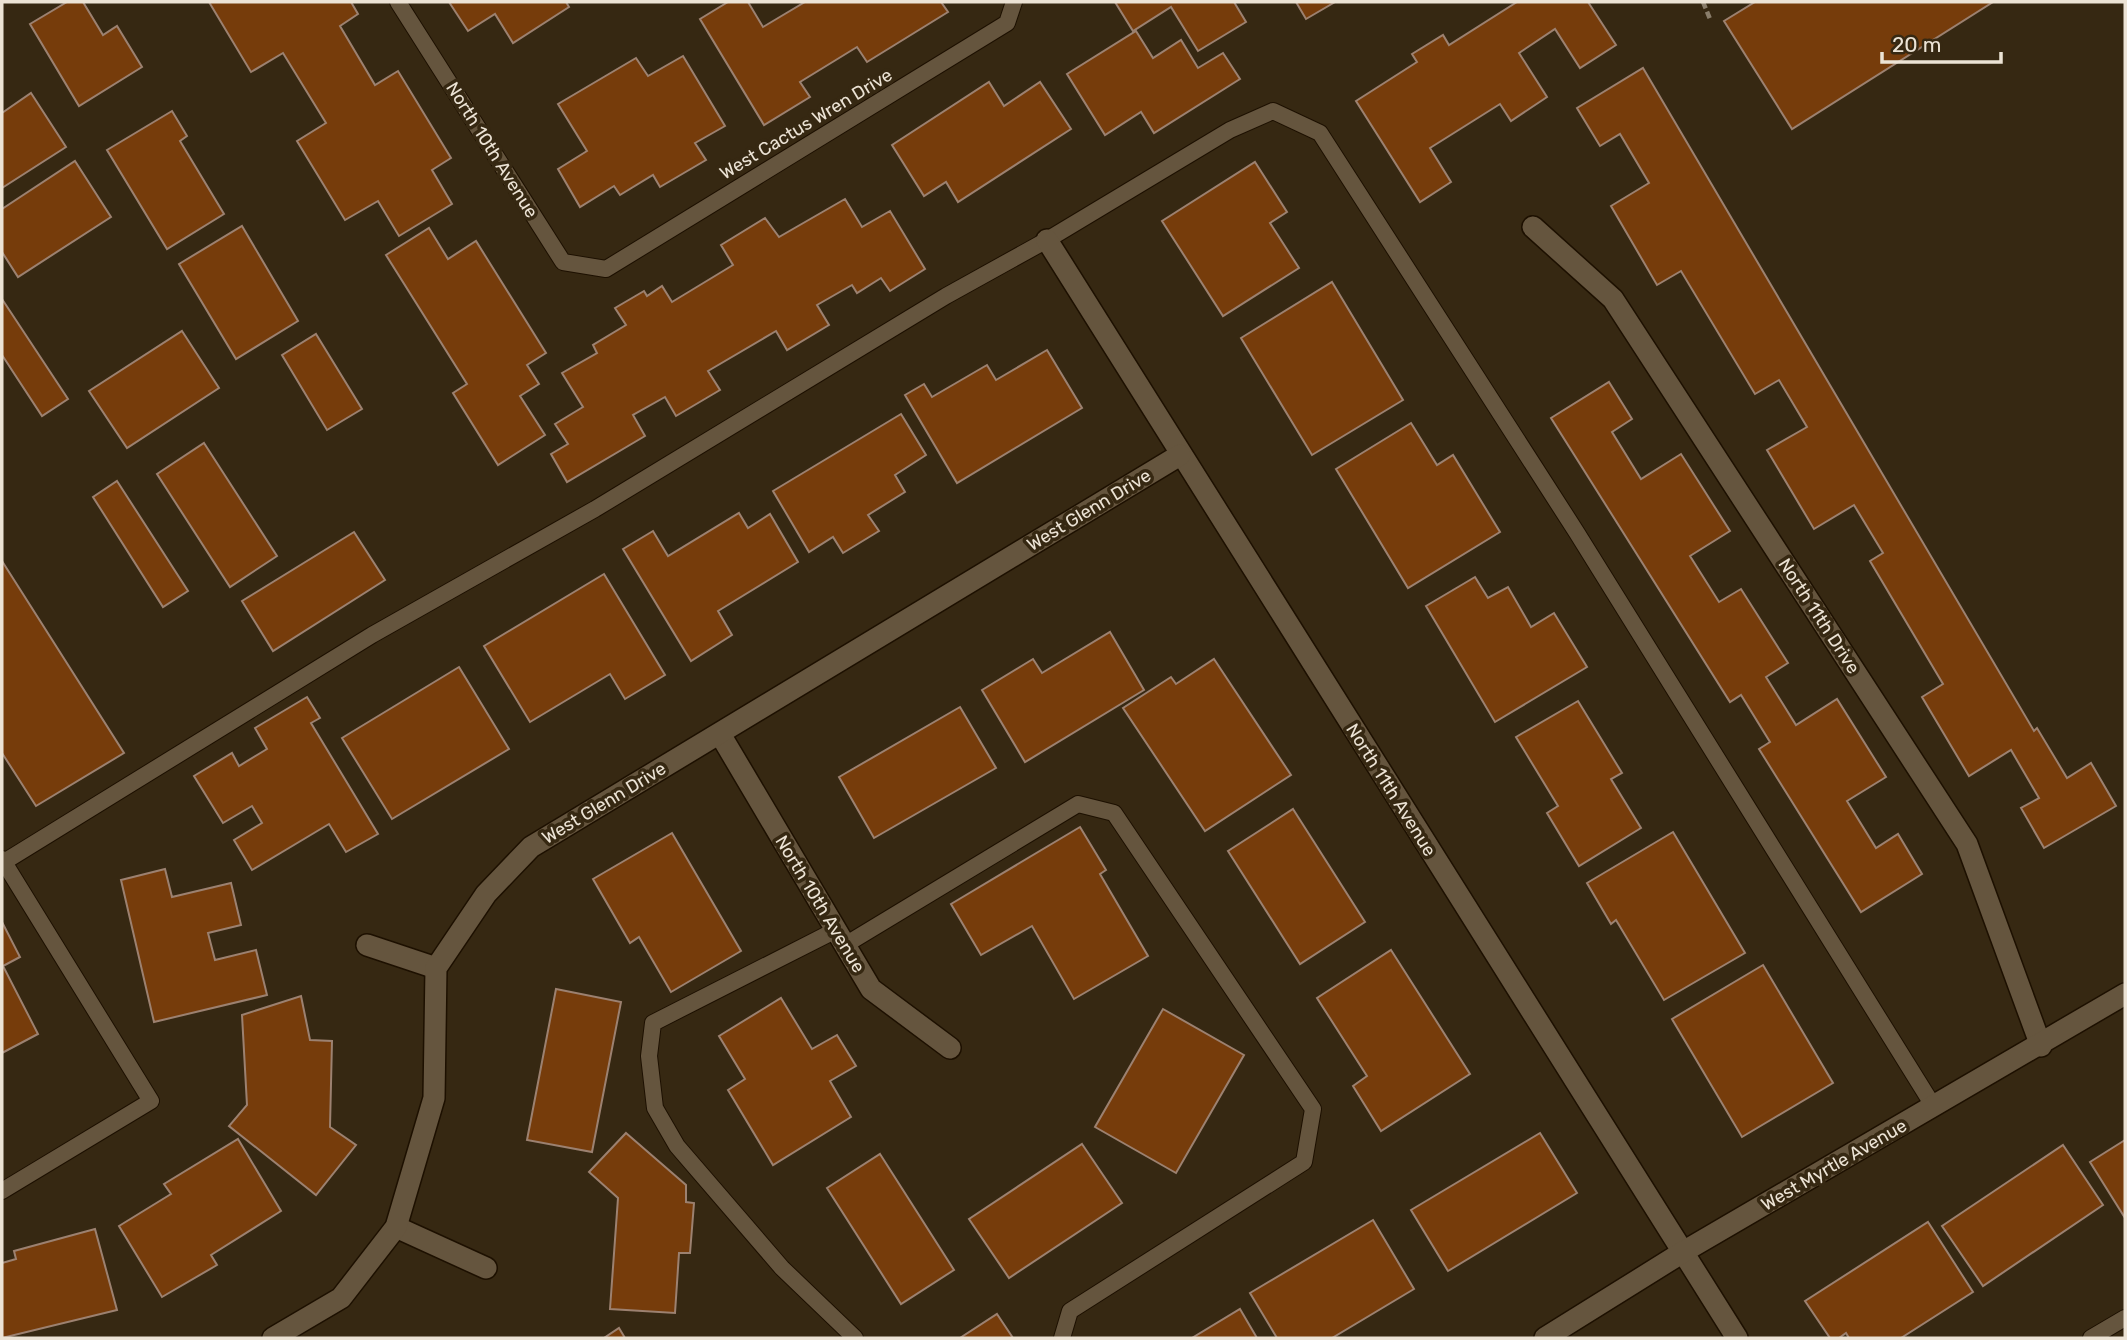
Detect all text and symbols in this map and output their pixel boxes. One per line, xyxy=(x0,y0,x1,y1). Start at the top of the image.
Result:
scale bar xyxy=(1882,21,2001,65)
text: 20 m xyxy=(1892,32,1941,57)
street label: West Cactus Wren Drive xyxy=(716,64,896,184)
street label: North 10th Avenue xyxy=(441,78,543,222)
street label: West Glenn Drive xyxy=(1023,464,1155,556)
street label: North 11th Drive xyxy=(1773,554,1865,678)
street label: North 11th Avenue xyxy=(1341,720,1441,860)
street label: West Glenn Drive xyxy=(538,757,670,849)
street label: North 10th Avenue xyxy=(770,831,870,977)
street label: West Myrtle Avenue xyxy=(1757,1114,1911,1216)

